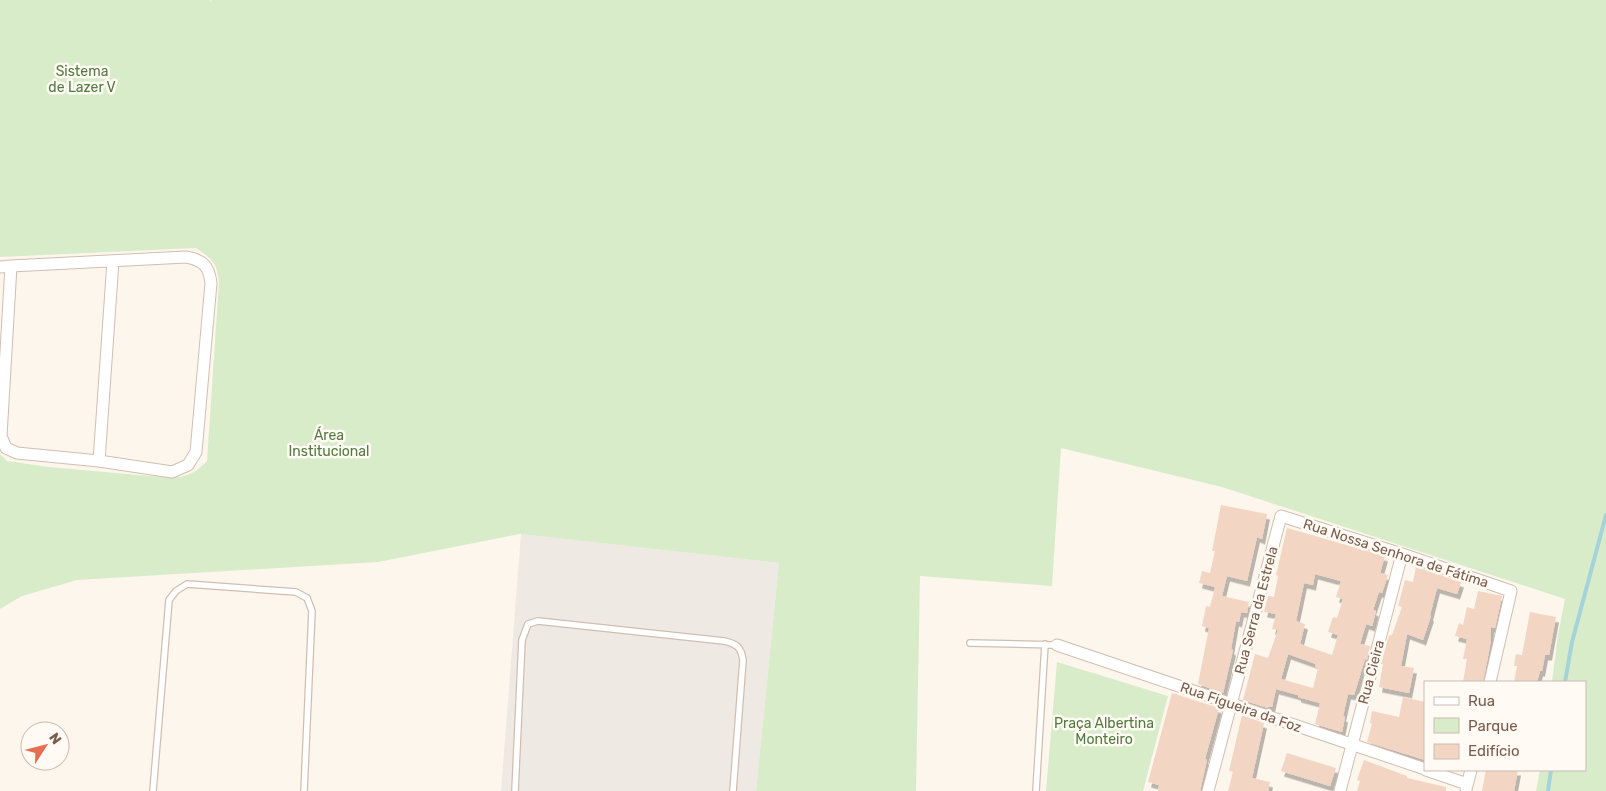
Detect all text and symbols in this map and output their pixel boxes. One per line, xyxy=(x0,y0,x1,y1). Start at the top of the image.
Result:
park label: Sistema de Lazer V xyxy=(48,63,116,96)
park label: Área Institucional xyxy=(289,426,369,460)
street label: Rua Nossa Senhora de Fátima xyxy=(1301,515,1491,592)
street label: Rua Serra da Estrela xyxy=(1231,544,1282,676)
street label: Rua Cieira xyxy=(1355,638,1388,706)
street label: Rua Figueira da Foz xyxy=(1178,679,1304,736)
legend xyxy=(1424,681,1586,771)
text: Rua xyxy=(1468,692,1495,710)
park label: Praça Albertina Monteiro xyxy=(1054,715,1154,748)
text: Parque xyxy=(1468,717,1518,735)
north arrow xyxy=(20,721,70,771)
text: N xyxy=(45,730,65,748)
text: Edifício xyxy=(1468,742,1520,760)

